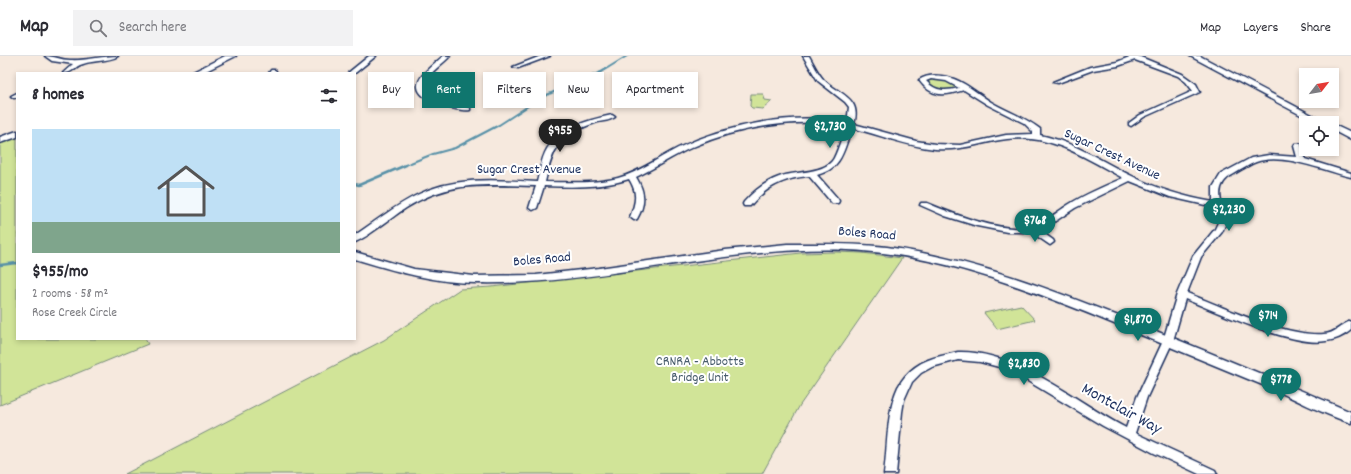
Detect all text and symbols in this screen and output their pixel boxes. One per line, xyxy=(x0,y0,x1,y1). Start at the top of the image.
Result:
search box xyxy=(73,10,353,46)
text: Map xyxy=(20,14,49,41)
icon: search xyxy=(87,17,109,39)
text: Search here xyxy=(119,17,187,39)
text: Map xyxy=(1200,18,1221,38)
text: Layers xyxy=(1243,18,1278,38)
text: Share xyxy=(1300,18,1331,38)
north arrow xyxy=(1299,68,1339,108)
map controls xyxy=(1299,68,1339,156)
chip: Buy xyxy=(368,72,414,108)
chip: Rent xyxy=(422,72,475,108)
chip: Filters xyxy=(483,72,546,108)
chip: New xyxy=(554,72,604,108)
chip: Apartment xyxy=(612,72,698,108)
text: 8 homes xyxy=(32,84,84,108)
icon: filters xyxy=(318,85,340,107)
pin: $2,730 xyxy=(797,115,863,149)
button: locate xyxy=(1299,116,1339,156)
text: $2,730 xyxy=(814,118,846,137)
pin: $955 xyxy=(536,119,584,153)
text: $955 xyxy=(548,122,572,141)
street label: Sugar Crest Avenue xyxy=(1061,124,1163,186)
icon: home xyxy=(150,155,222,227)
street label: Sugar Crest Avenue xyxy=(477,160,581,180)
pin: $2,230 xyxy=(1196,198,1262,232)
text: $2,230 xyxy=(1212,201,1246,220)
pin: $768 xyxy=(1011,209,1059,243)
text: $768 xyxy=(1023,212,1047,231)
street label: Boles Road xyxy=(837,222,897,246)
street label: Boles Road xyxy=(512,248,572,272)
text: $955/mo xyxy=(32,261,88,285)
text: 2 rooms · 58 m² xyxy=(32,285,108,304)
text: Rose Creek Circle xyxy=(32,304,117,323)
pin: $714 xyxy=(1244,304,1292,338)
text: $714 xyxy=(1258,307,1278,326)
pin: $1,870 xyxy=(1105,308,1171,342)
text: $1,870 xyxy=(1123,311,1153,330)
park label: CRNRA - Abbotts Bridge Unit xyxy=(656,352,744,388)
pin: $2,830 xyxy=(991,352,1057,386)
text: $2,830 xyxy=(1008,355,1040,374)
pin: $778 xyxy=(1257,368,1305,402)
text: $778 xyxy=(1270,371,1292,390)
street label: Montclair Way xyxy=(1077,378,1166,442)

